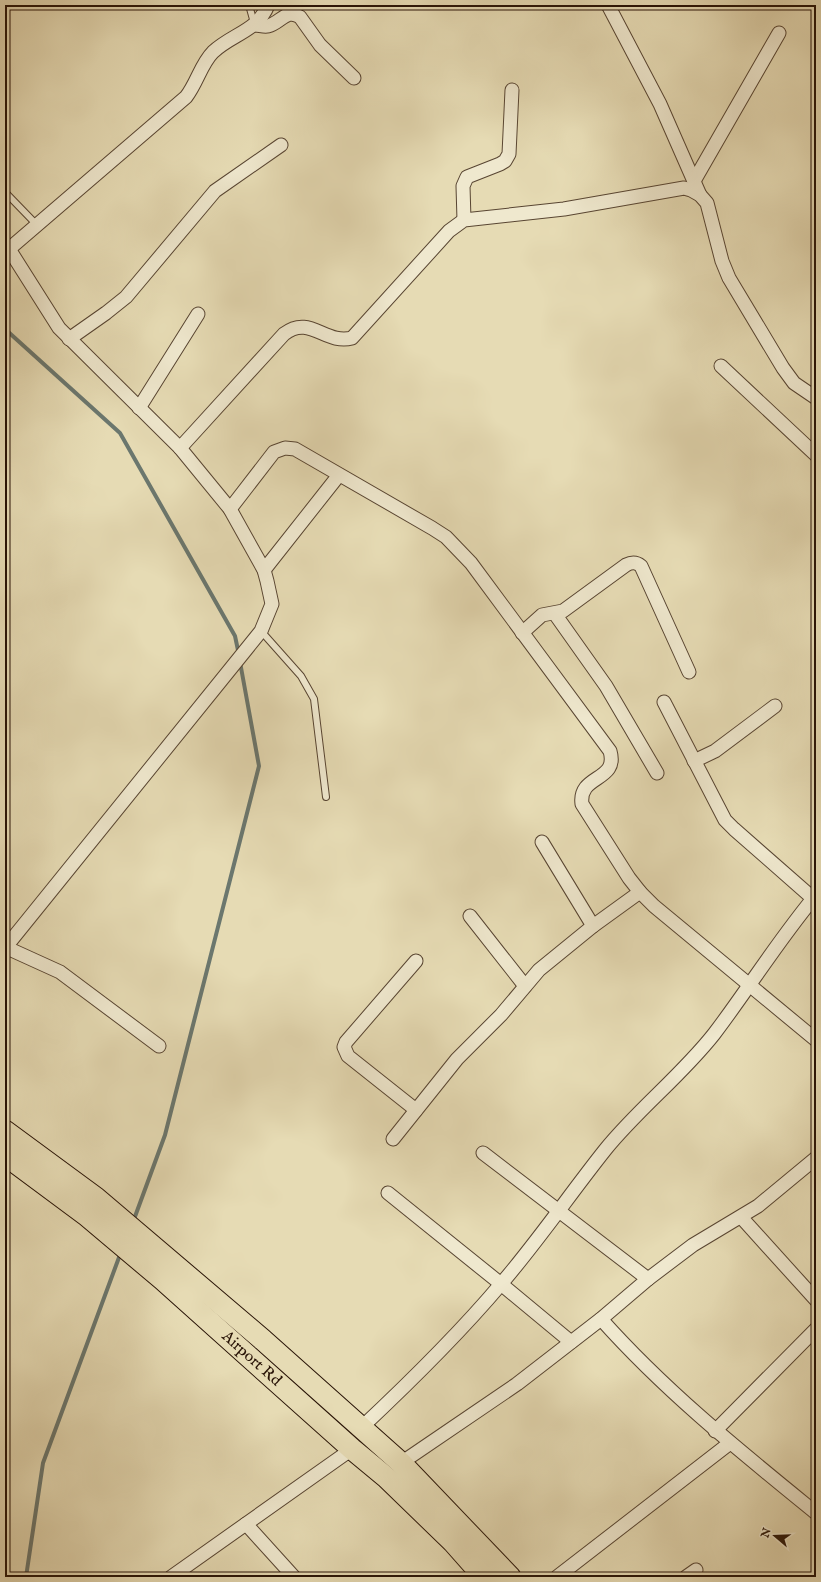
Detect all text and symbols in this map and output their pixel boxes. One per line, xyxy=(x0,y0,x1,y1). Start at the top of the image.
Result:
street label: Airport Rd xyxy=(216,1326,286,1391)
north arrow xyxy=(755,1516,795,1556)
text: N xyxy=(758,1526,775,1541)

